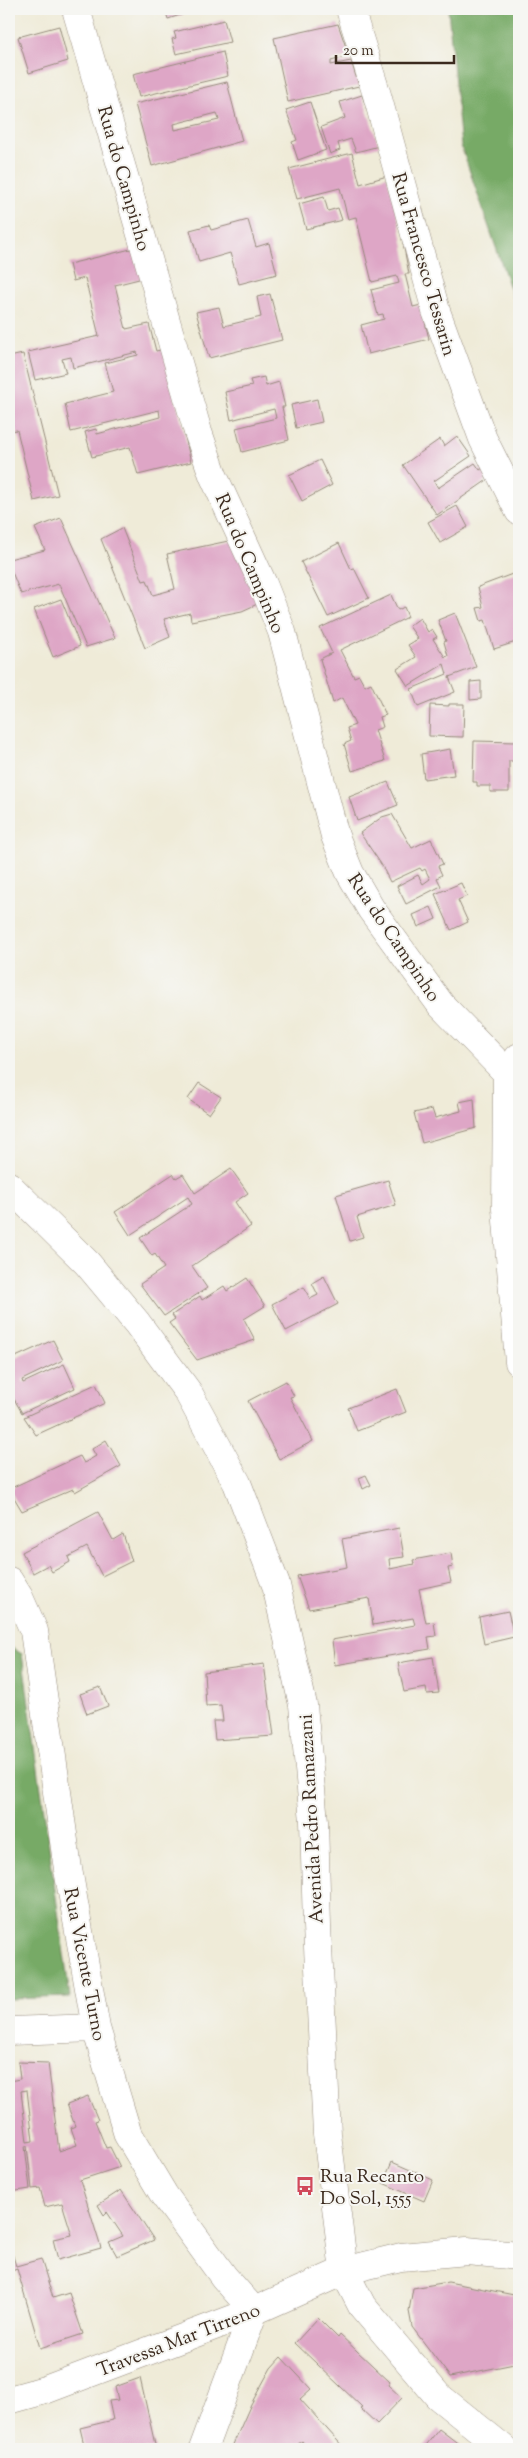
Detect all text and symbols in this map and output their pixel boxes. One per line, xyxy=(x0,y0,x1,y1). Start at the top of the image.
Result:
scale bar xyxy=(336,32,453,64)
text: 20 m xyxy=(343,41,374,62)
street label: Rua do Campinho xyxy=(89,103,156,254)
street label: Rua Francesco Tessarin xyxy=(383,170,462,360)
street label: Rua do Campinho xyxy=(207,490,290,638)
street label: Rua do Campinho xyxy=(340,869,446,1008)
street label: Avenida Pedro Ramazzani xyxy=(294,1713,331,1925)
street label: Rua Vicente Turno xyxy=(55,1886,112,2043)
place label: Rua Recanto Do Sol, 1555 xyxy=(320,2164,424,2213)
bus stop icon: Rua Recanto Do Sol, 1555 xyxy=(294,2175,316,2197)
street label: Travessa Mar Tirreno xyxy=(93,2298,264,2385)

